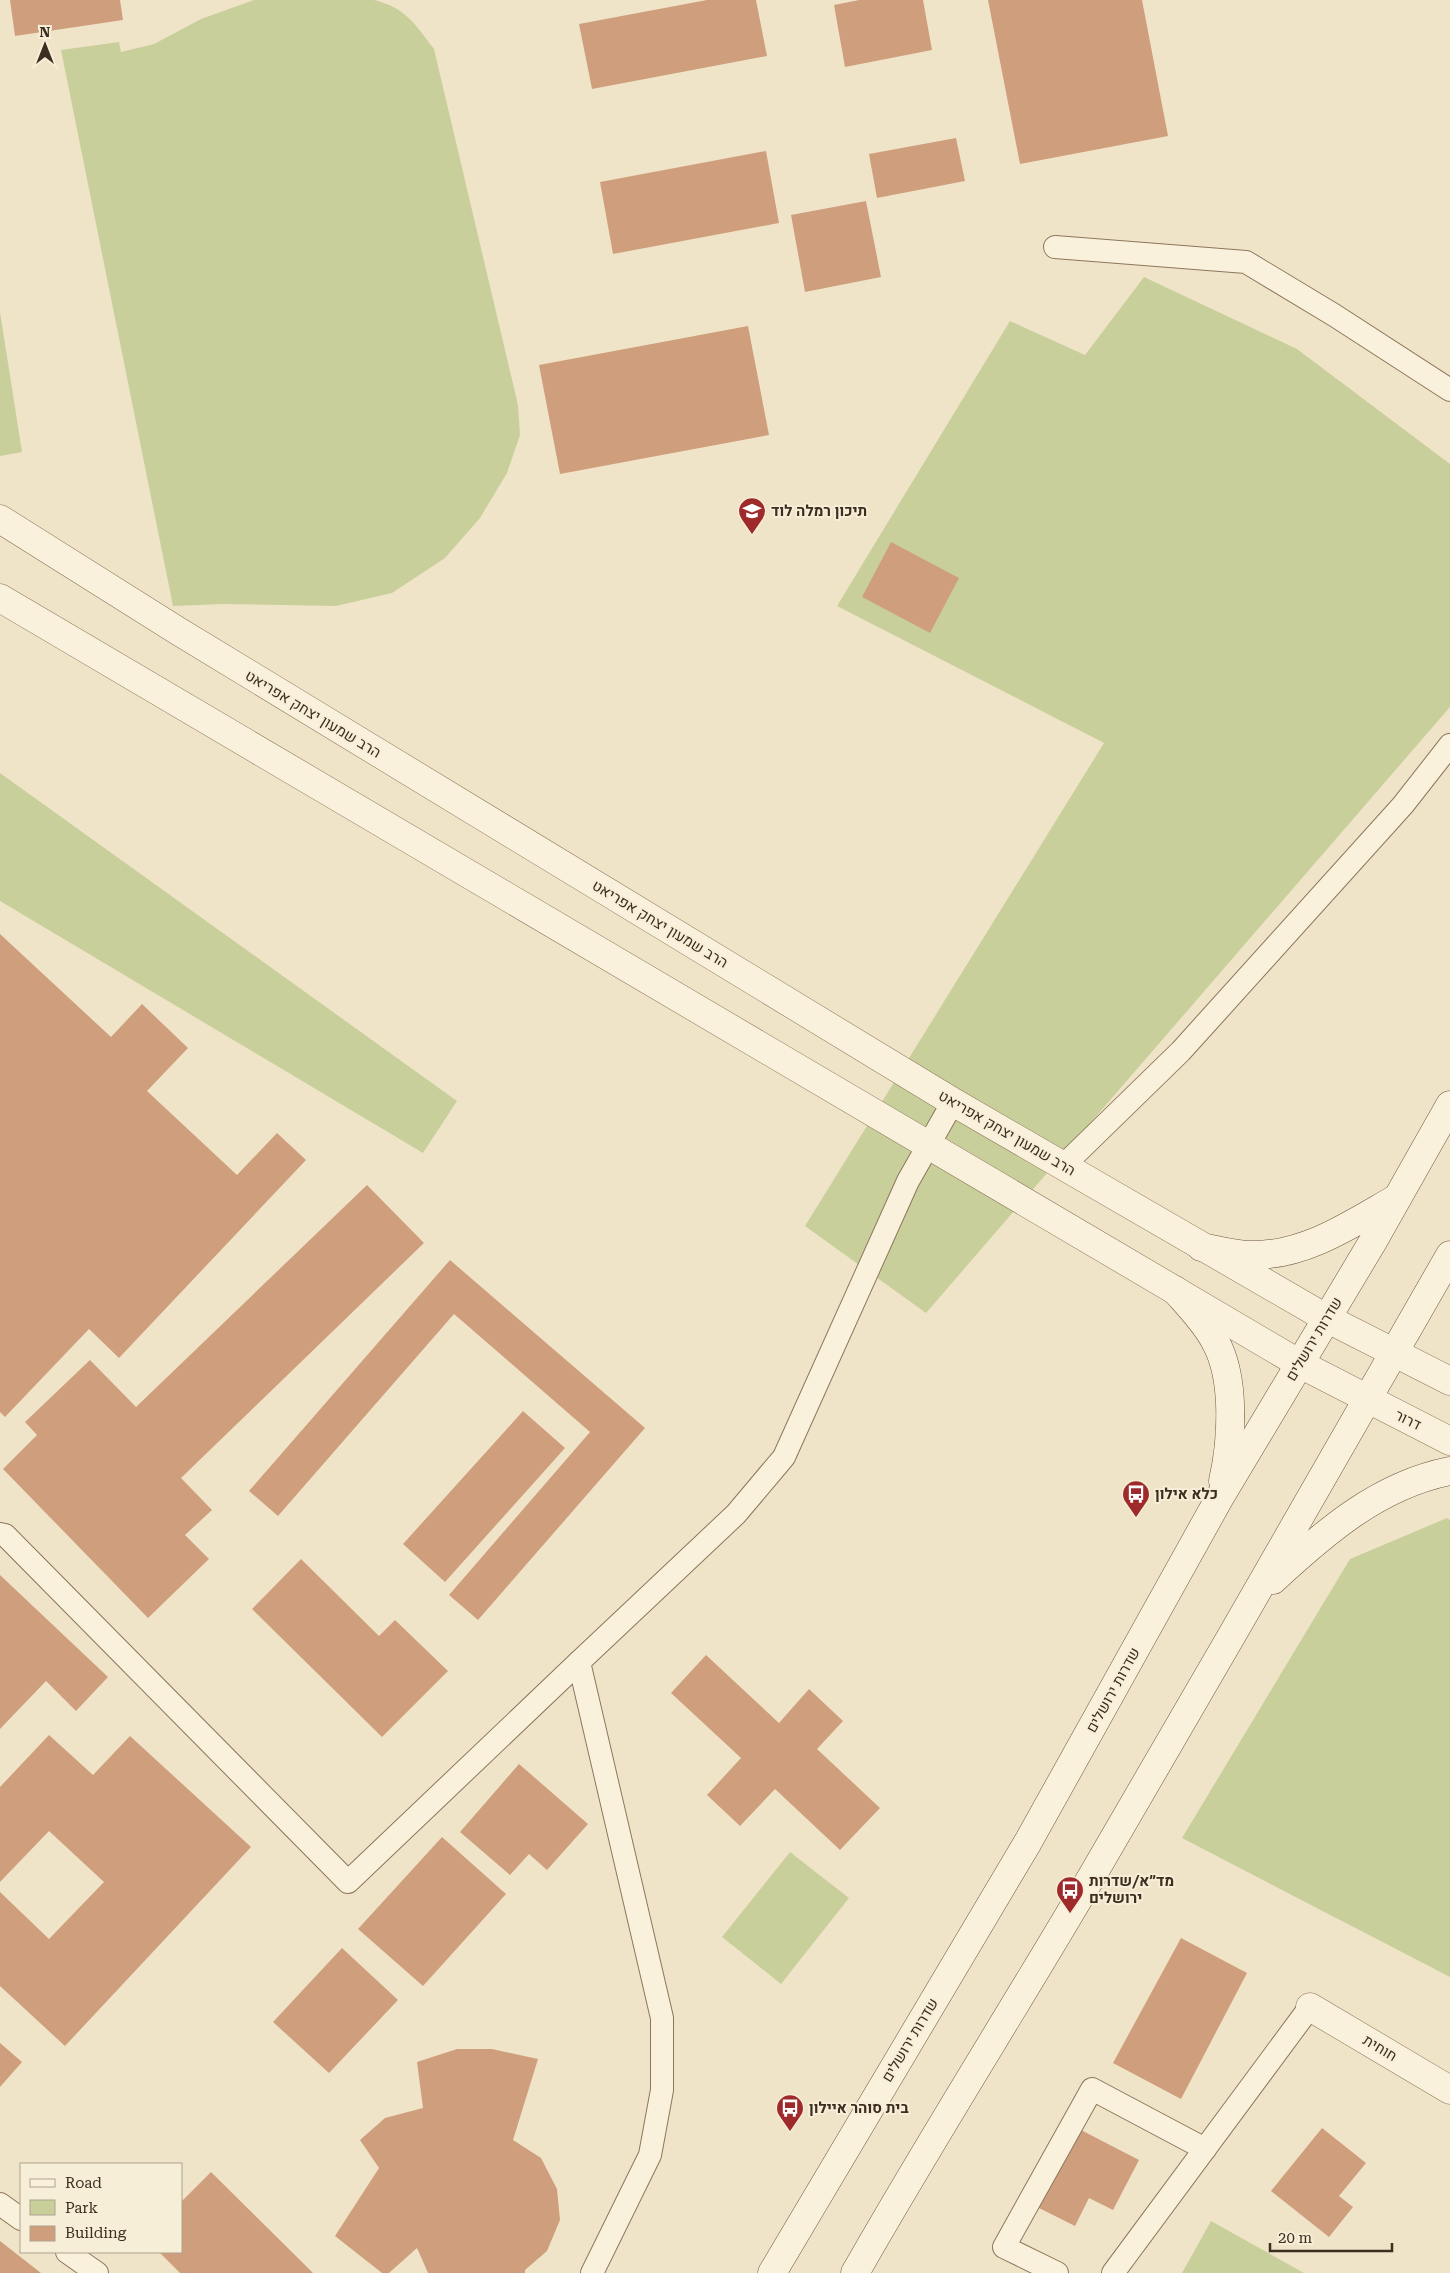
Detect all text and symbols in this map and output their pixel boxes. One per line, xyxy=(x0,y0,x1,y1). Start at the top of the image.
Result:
north arrow xyxy=(20,20,70,70)
text: N xyxy=(40,24,51,40)
school or university icon: תיכון רמלה לוד xyxy=(737,496,767,535)
place label: תיכון רמלה לוד xyxy=(771,502,867,520)
street label: הרב שמעון יצחק אפריאט xyxy=(242,666,384,762)
street label: הרב שמעון יצחק אפריאט xyxy=(589,876,731,972)
street label: הרב שמעון יצחק אפריאט xyxy=(935,1086,1079,1180)
street label: שדרות ירושלים xyxy=(1282,1294,1346,1384)
street label: דרור xyxy=(1392,1406,1424,1434)
bus stop icon: כלא אילון xyxy=(1121,1479,1151,1518)
place label: כלא אילון xyxy=(1155,1485,1218,1503)
street label: שדרות ירושלים xyxy=(1082,1644,1144,1736)
place label: מד״א/שדרות ירושלים xyxy=(1089,1872,1174,1907)
bus stop icon: מד״א/שדרות ירושלים xyxy=(1055,1875,1085,1914)
street label: שדרות ירושלים xyxy=(878,1995,942,2085)
street label: חוחית xyxy=(1360,2031,1400,2065)
bus stop icon: בית סוהר איילון xyxy=(775,2093,805,2132)
place label: בית סוהר איילון xyxy=(809,2099,909,2117)
legend xyxy=(20,2163,182,2253)
text: Road xyxy=(65,2174,102,2192)
text: Park xyxy=(65,2199,99,2217)
scale bar xyxy=(1270,2220,1392,2252)
text: Building xyxy=(65,2224,127,2242)
text: 20 m xyxy=(1278,2229,1313,2247)

